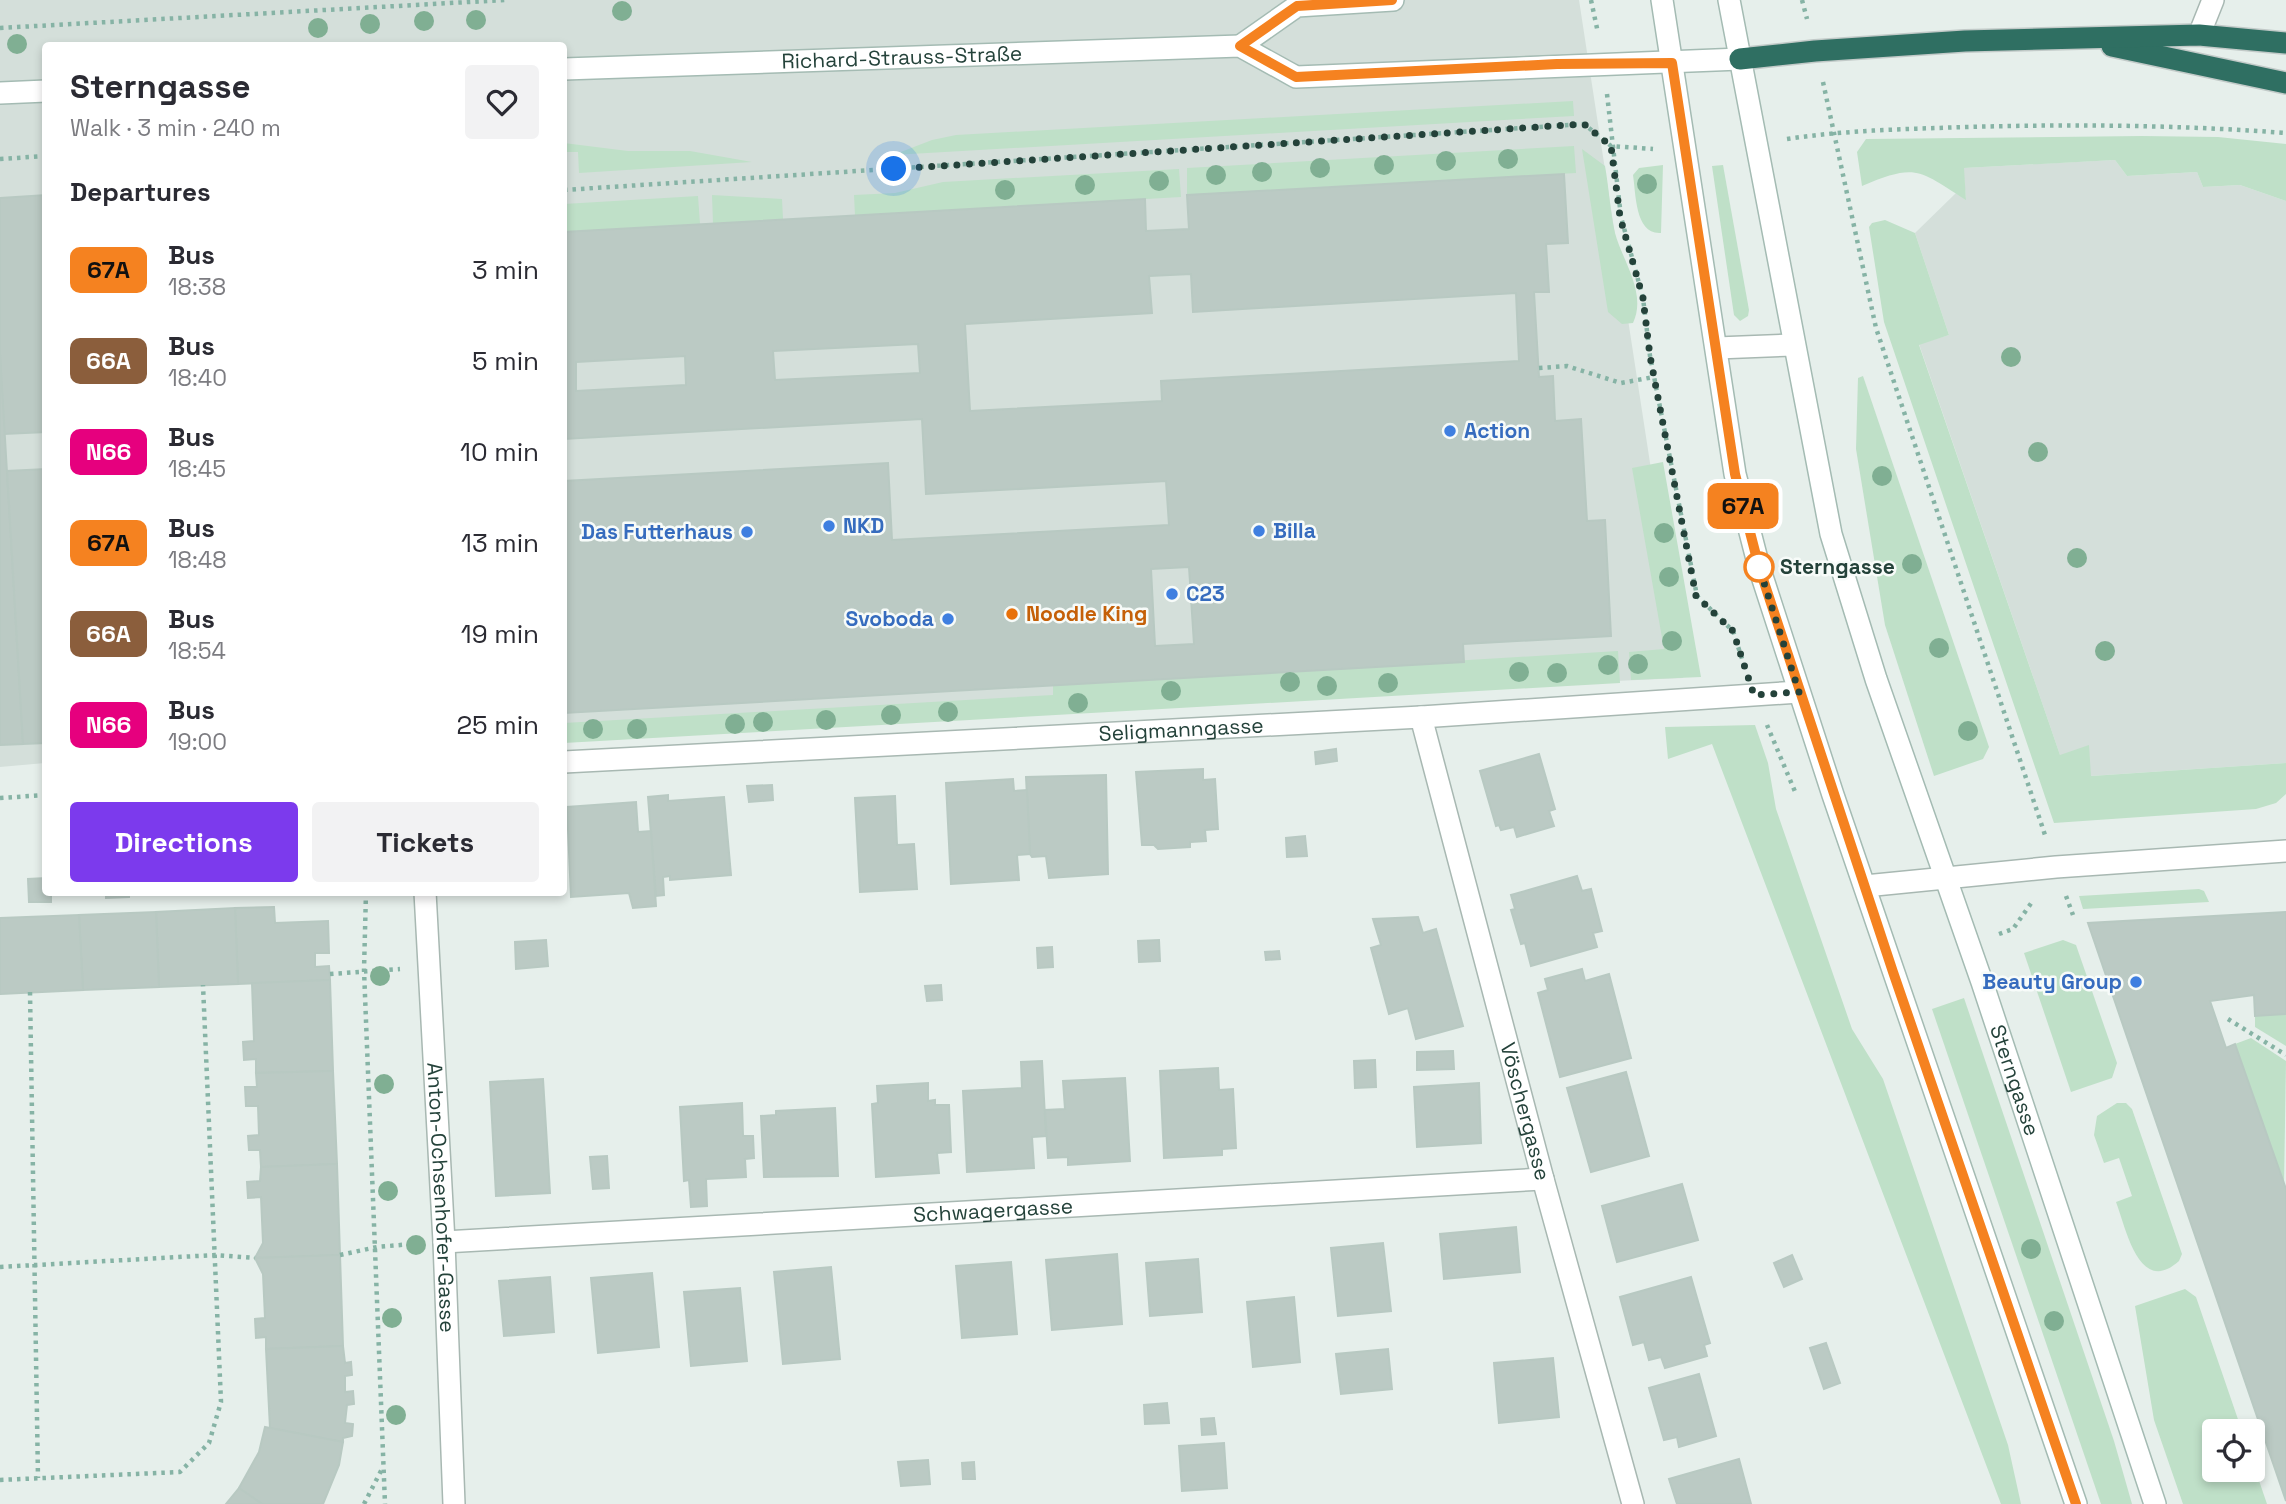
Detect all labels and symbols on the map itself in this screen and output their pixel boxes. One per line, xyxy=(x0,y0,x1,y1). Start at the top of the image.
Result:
street label: Richard-Strauss-Straße xyxy=(781,39,1023,75)
your location xyxy=(876,151,911,186)
place label: Action xyxy=(1464,417,1530,444)
marker: Action xyxy=(1442,423,1458,439)
line badge: 67A xyxy=(1703,483,1783,529)
place label: NKD xyxy=(843,512,884,539)
place label: Billa xyxy=(1273,517,1316,544)
place label: Das Futterhaus xyxy=(581,518,733,545)
marker: NKD xyxy=(821,518,837,534)
marker: Billa xyxy=(1251,523,1267,539)
marker: Das Futterhaus xyxy=(739,524,755,540)
marker: Sterngasse xyxy=(1744,552,1774,582)
place label: Sterngasse xyxy=(1780,553,1895,580)
place label: C23 xyxy=(1186,580,1225,607)
marker: C23 xyxy=(1164,586,1180,602)
place label: Noodle King xyxy=(1026,600,1147,627)
place label: Svoboda xyxy=(845,605,934,632)
marker: Noodle King xyxy=(1004,606,1020,622)
marker: Svoboda xyxy=(940,611,956,627)
street label: Seligmanngasse xyxy=(1098,711,1264,747)
place label: Beauty Group xyxy=(1982,968,2122,995)
marker: Beauty Group xyxy=(2128,974,2144,990)
street label: Sterngasse xyxy=(1984,1021,2046,1139)
street label: Vöschergasse xyxy=(1494,1039,1557,1183)
street label: Anton-Ochsenhofer-Gasse xyxy=(421,1062,461,1333)
street label: Schwagergasse xyxy=(912,1192,1074,1228)

